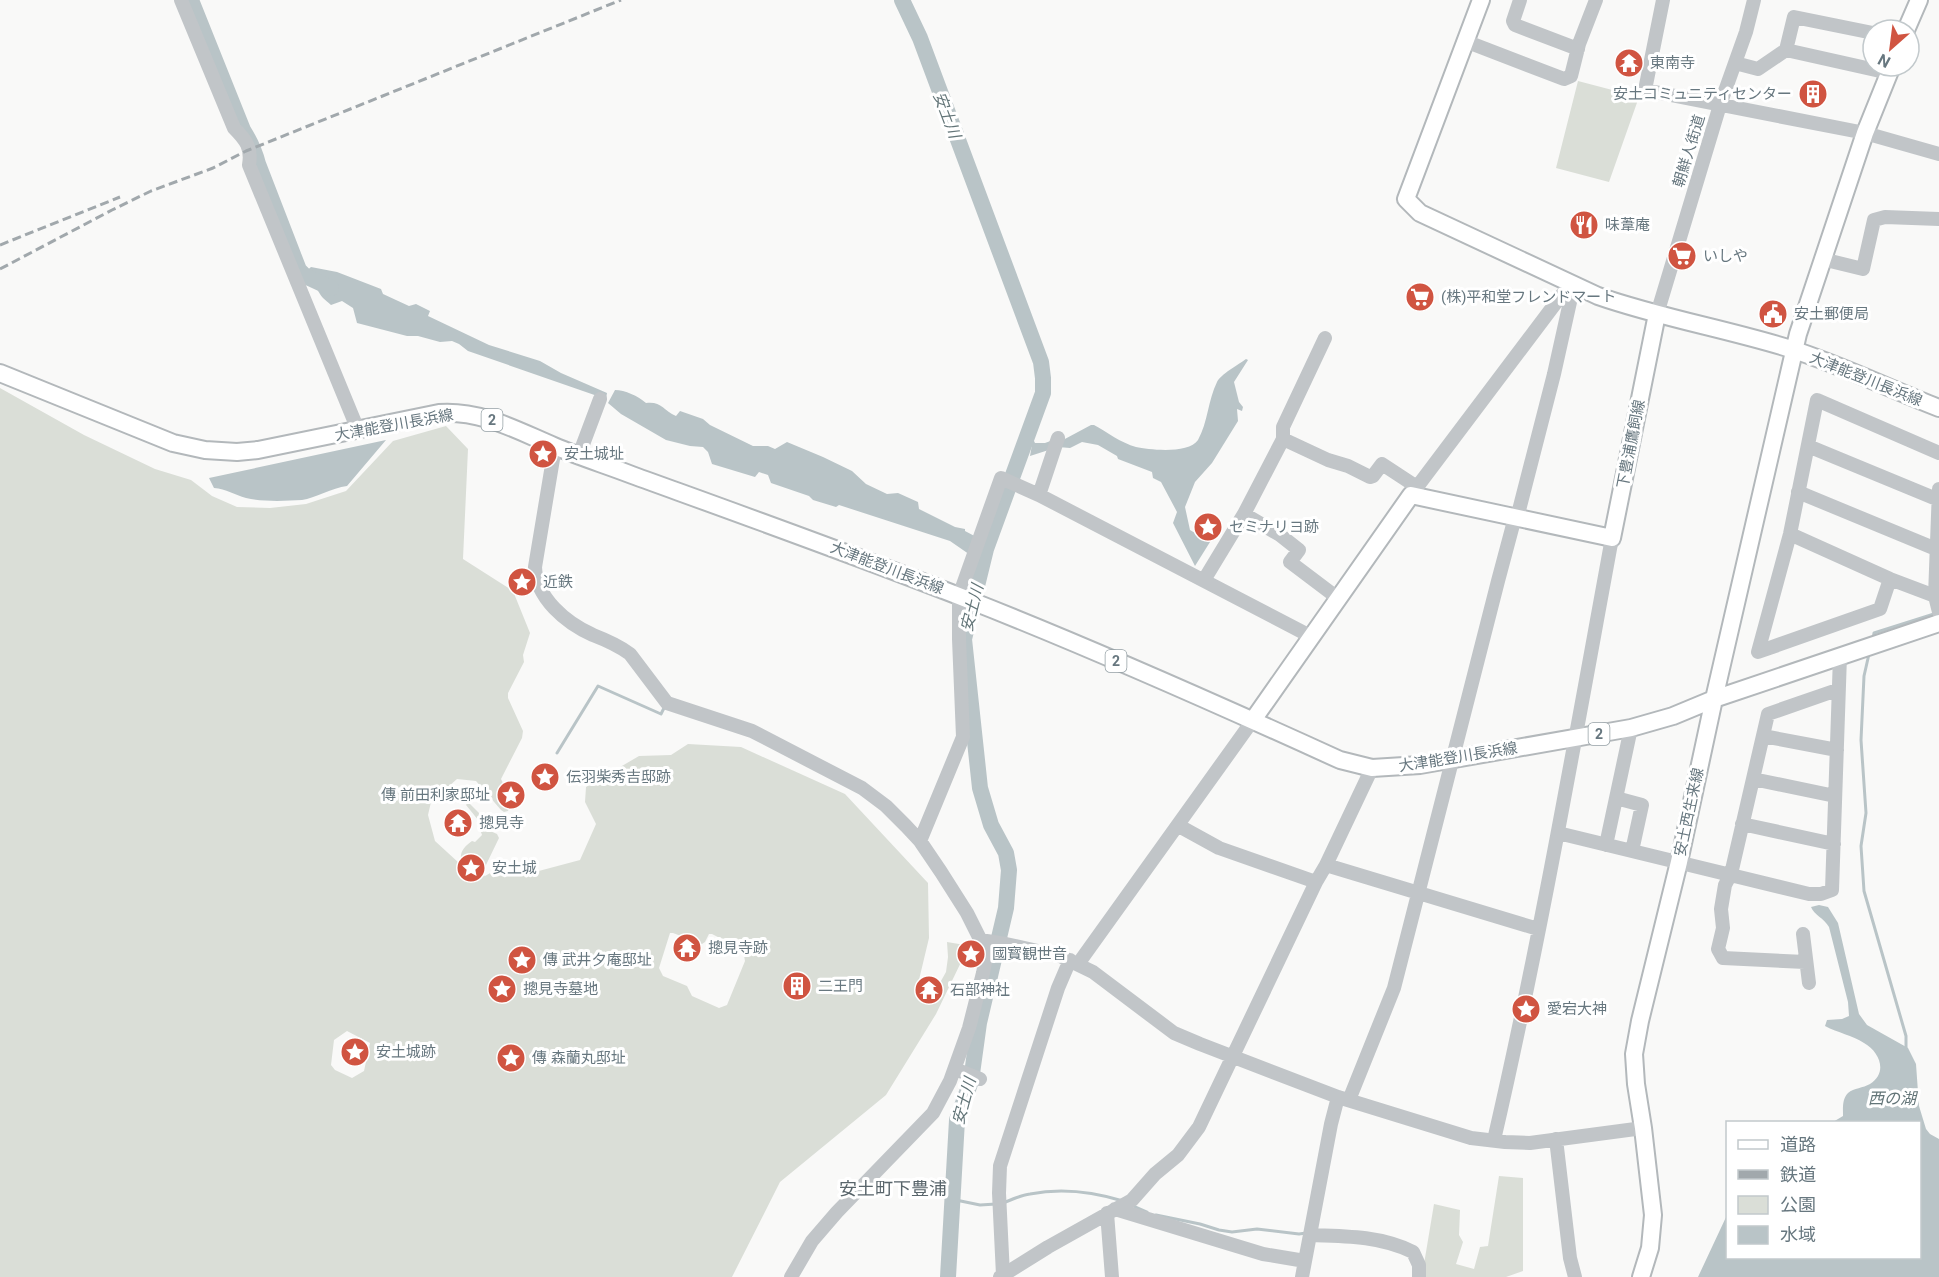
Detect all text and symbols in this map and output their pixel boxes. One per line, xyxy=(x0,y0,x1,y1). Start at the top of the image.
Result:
north arrow xyxy=(1861,18,1921,78)
temple icon: 東南寺 xyxy=(1613,47,1645,79)
text: N xyxy=(1875,50,1894,72)
place label: 東南寺 xyxy=(1650,54,1695,72)
building icon: 安土コミュニティセンター xyxy=(1797,78,1829,110)
place label: 安土コミュニティセンター xyxy=(1613,85,1792,103)
water label: 安土川 xyxy=(930,89,965,143)
street label: 朝鮮人街道 xyxy=(1669,112,1709,190)
restaurant icon: 味葦庵 xyxy=(1568,209,1600,241)
place label: 味葦庵 xyxy=(1605,216,1650,234)
supermarket icon: いしや xyxy=(1666,240,1698,272)
place label: いしや xyxy=(1703,247,1748,265)
supermarket icon: (株)平和堂フレンドマート xyxy=(1404,281,1436,313)
place label: (株)平和堂フレンドマート xyxy=(1441,288,1616,306)
public building icon: 安土郵便局 xyxy=(1757,298,1789,330)
place label: 安土郵便局 xyxy=(1794,305,1869,323)
street label: 大津能登川長浜線 xyxy=(1807,348,1925,410)
street label: 下豊浦鷹飼線 xyxy=(1614,398,1648,490)
street label: 大津能登川長浜線 xyxy=(333,406,455,444)
road number: 2 xyxy=(482,409,502,431)
place icon: 安土城址 xyxy=(527,438,559,470)
place label: 安土城址 xyxy=(564,445,624,463)
place icon: セミナリヨ跡 xyxy=(1192,511,1224,543)
place label: セミナリヨ跡 xyxy=(1229,518,1319,536)
street label: 大津能登川長浜線 xyxy=(828,538,946,598)
place icon: 近鉄 xyxy=(506,566,538,598)
place label: 近鉄 xyxy=(543,573,573,591)
water label: 安土川 xyxy=(957,580,988,634)
road number: 2 xyxy=(1106,650,1126,672)
road number: 2 xyxy=(1588,723,1610,745)
street label: 大津能登川長浜線 xyxy=(1397,739,1519,775)
place icon: 伝羽柴秀吉邸跡 xyxy=(529,761,561,793)
street label: 安土西生来線 xyxy=(1671,766,1707,858)
place label: 伝羽柴秀吉邸跡 xyxy=(566,768,671,786)
place icon: 傳 前田利家邸址 xyxy=(495,779,527,811)
place label: 傳 前田利家邸址 xyxy=(381,786,490,804)
temple icon: 摠見寺 xyxy=(442,807,474,839)
place label: 摠見寺 xyxy=(479,814,524,832)
place icon: 安土城 xyxy=(455,852,487,884)
place label: 安土城 xyxy=(492,859,537,877)
temple icon: 摠見寺跡 xyxy=(671,932,703,964)
place icon: 國寳観世音 xyxy=(955,938,987,970)
place label: 摠見寺跡 xyxy=(708,939,768,957)
place icon: 傳 武井夕庵邸址 xyxy=(506,944,538,976)
place label: 國寳観世音 xyxy=(992,945,1067,963)
place label: 傳 武井夕庵邸址 xyxy=(543,951,652,969)
building icon: 二王門 xyxy=(781,970,813,1002)
place icon: 摠見寺墓地 xyxy=(486,973,518,1005)
temple icon: 石部神社 xyxy=(913,974,945,1006)
place label: 二王門 xyxy=(818,977,863,995)
place label: 摠見寺墓地 xyxy=(523,980,598,998)
place label: 石部神社 xyxy=(950,981,1010,999)
place icon: 愛宕大神 xyxy=(1510,993,1542,1025)
place label: 愛宕大神 xyxy=(1547,1000,1607,1018)
place icon: 安土城跡 xyxy=(339,1036,371,1068)
place icon: 傳 森蘭丸邸址 xyxy=(495,1042,527,1074)
place label: 安土城跡 xyxy=(376,1043,436,1061)
place label: 傳 森蘭丸邸址 xyxy=(532,1049,626,1067)
water label: 安土川 xyxy=(949,1073,980,1127)
water label: 西の湖 xyxy=(1868,1089,1919,1108)
legend xyxy=(1726,1121,1921,1259)
text: 道路 xyxy=(1780,1134,1816,1155)
text: 鉄道 xyxy=(1780,1164,1816,1185)
district label: 安土町下豊浦 xyxy=(839,1178,947,1199)
text: 公園 xyxy=(1780,1194,1816,1215)
text: 水域 xyxy=(1780,1224,1816,1245)

